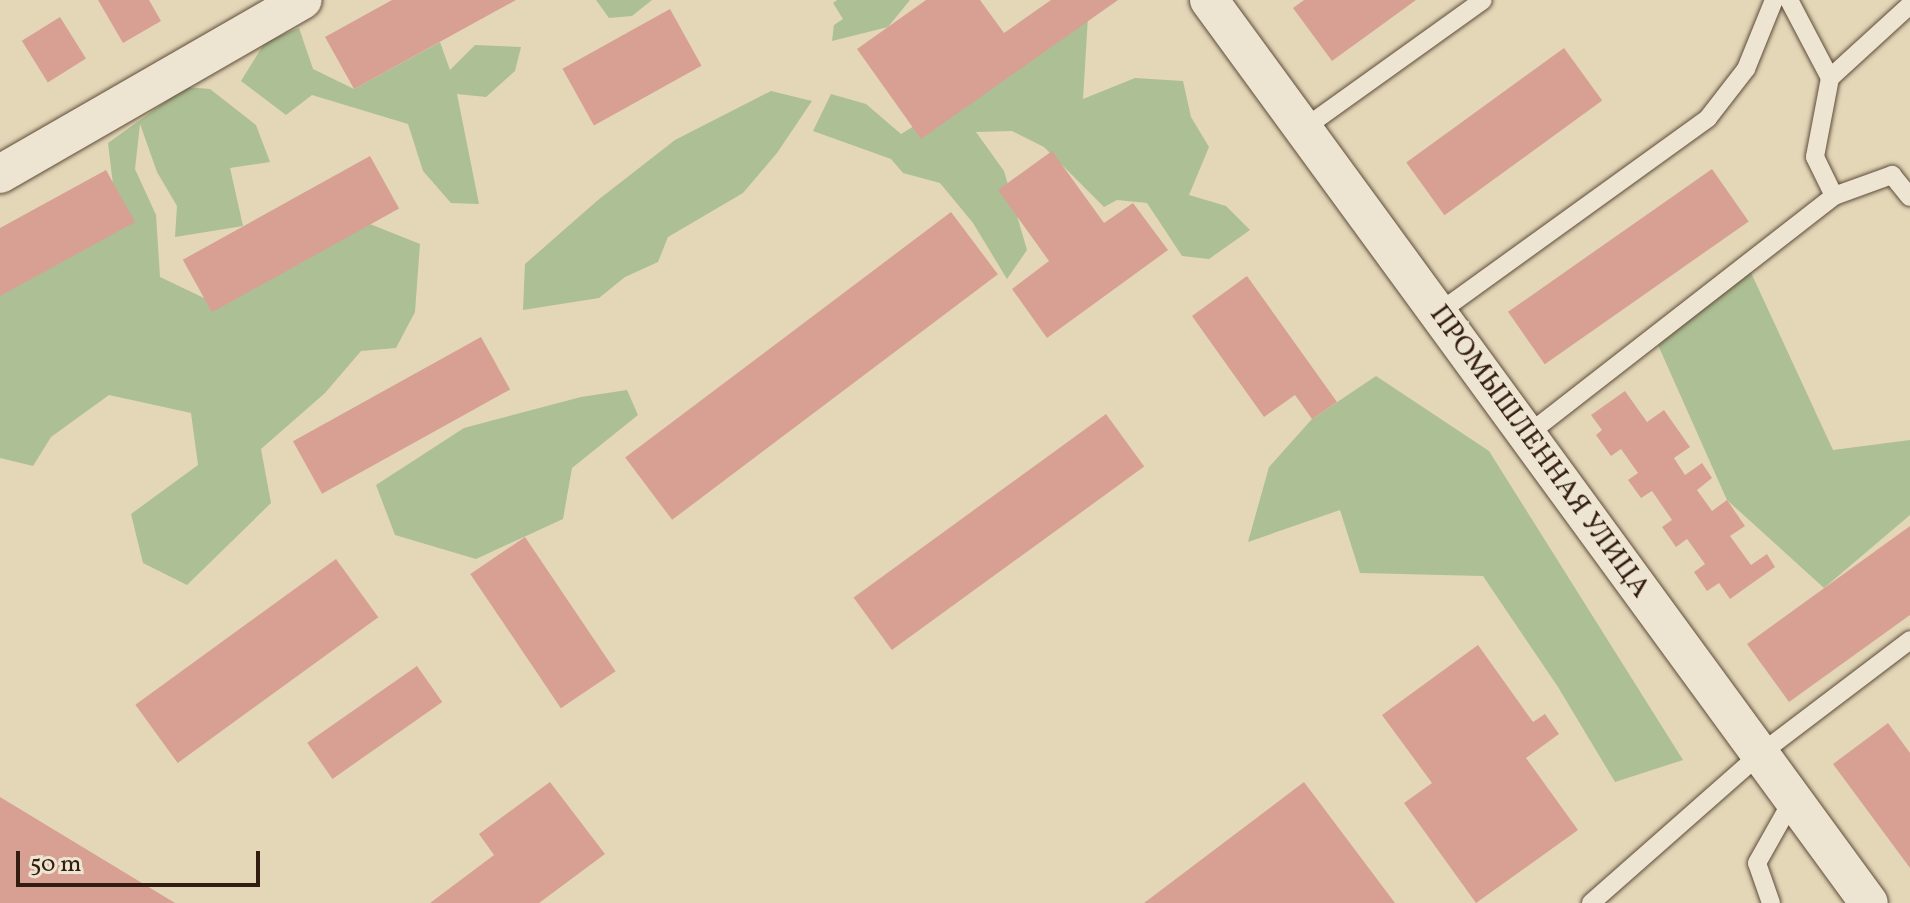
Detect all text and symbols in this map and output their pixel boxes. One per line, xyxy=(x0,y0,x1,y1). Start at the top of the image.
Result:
street label: ПРОМЫШЛЕННАЯ УЛИЦА xyxy=(1421,299,1657,605)
scale bar xyxy=(20,835,264,885)
text: 50 m xyxy=(30,848,82,882)

